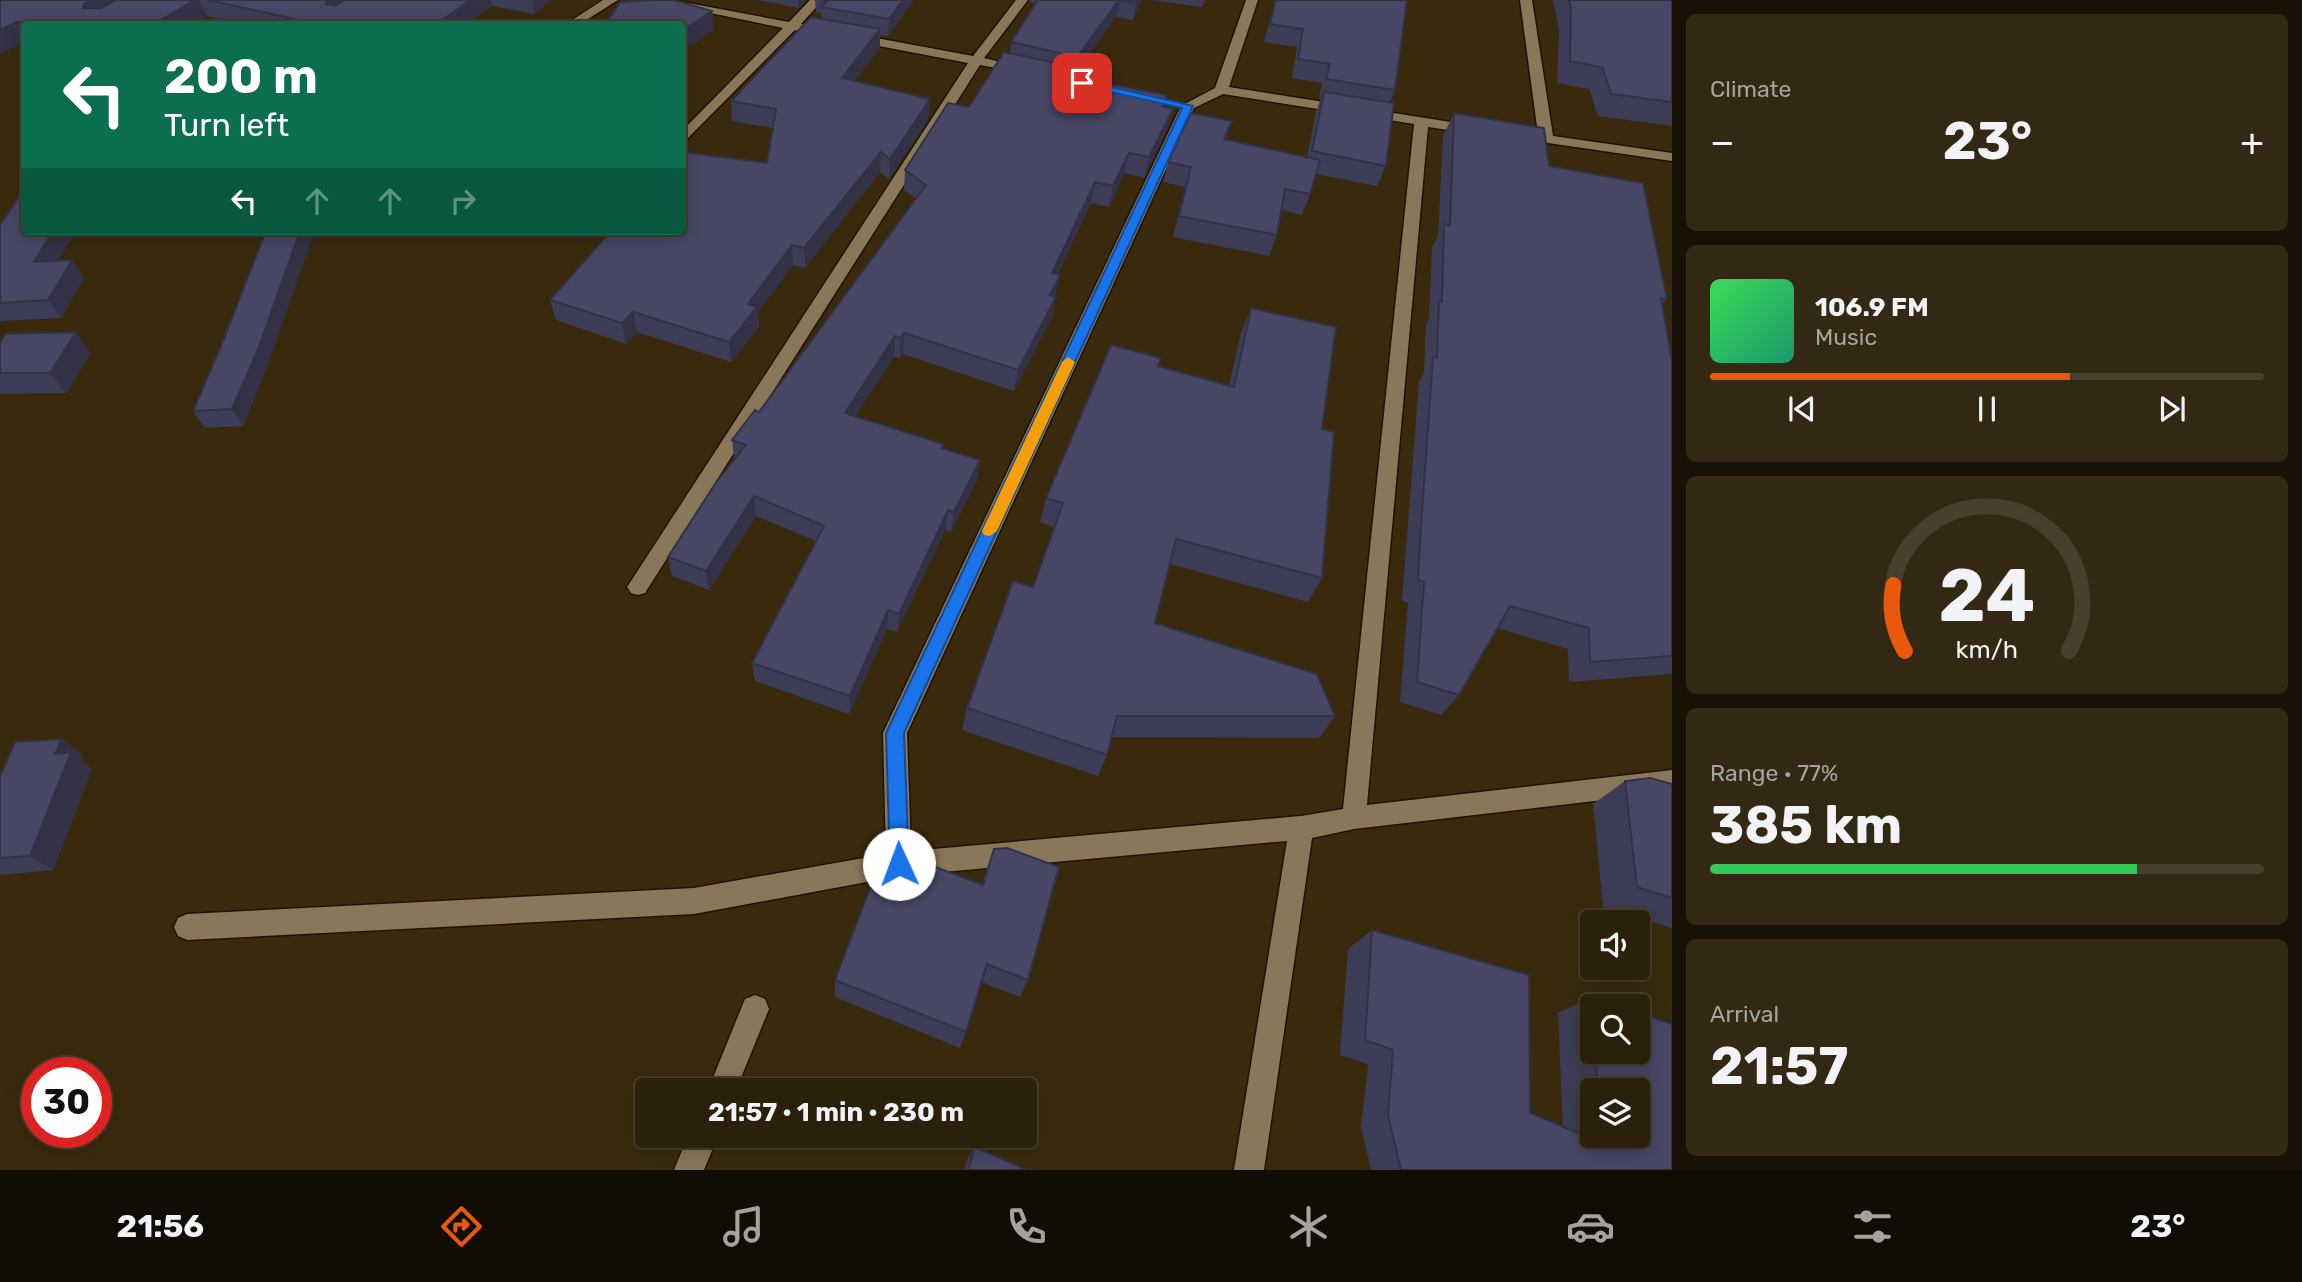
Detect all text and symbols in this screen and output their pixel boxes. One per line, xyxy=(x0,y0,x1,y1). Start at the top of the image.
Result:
text: 200 m xyxy=(164,47,318,105)
icon: left xyxy=(49,49,140,140)
pin xyxy=(1052,53,1112,113)
icon: arrive xyxy=(1063,64,1101,102)
text: Climate xyxy=(1710,75,1791,103)
text: Turn left xyxy=(164,106,289,144)
text: 23° xyxy=(1943,110,2032,172)
text: − xyxy=(1710,119,1735,165)
text: + xyxy=(2240,119,2264,165)
icon: left xyxy=(225,182,263,220)
icon: ahead xyxy=(298,182,336,220)
icon: ahead xyxy=(371,182,409,220)
icon: right xyxy=(444,182,482,220)
text: 106.9 FM xyxy=(1815,292,1929,323)
text: Music xyxy=(1815,323,1877,351)
icon: previous xyxy=(1783,390,1821,428)
icon: pause xyxy=(1968,390,2006,428)
icon: next xyxy=(2153,390,2191,428)
text: 24 xyxy=(1939,553,2035,639)
text: km/h xyxy=(1956,635,2018,664)
text: Range · 77% xyxy=(1710,759,1838,787)
text: 385 km xyxy=(1710,794,1902,856)
position arrow xyxy=(862,827,936,901)
map controls xyxy=(1580,910,1650,1148)
button: sound xyxy=(1580,910,1650,980)
button: search xyxy=(1580,994,1650,1064)
text: Arrival xyxy=(1710,1000,1779,1028)
text: 21:57 xyxy=(1710,1035,1848,1097)
speed limit sign: 30 xyxy=(21,1057,112,1148)
button: layers xyxy=(1580,1078,1650,1148)
text: 21:57 · 1 min · 230 m xyxy=(708,1097,964,1128)
icon: directions xyxy=(437,1202,486,1251)
icon: music xyxy=(719,1202,768,1251)
icon: phone xyxy=(1002,1202,1051,1251)
icon: climate xyxy=(1284,1202,1333,1251)
icon: car xyxy=(1566,1202,1615,1251)
icon: filters xyxy=(1848,1202,1897,1251)
text: 21:56 xyxy=(117,1207,204,1245)
text: 23° xyxy=(2130,1207,2185,1245)

